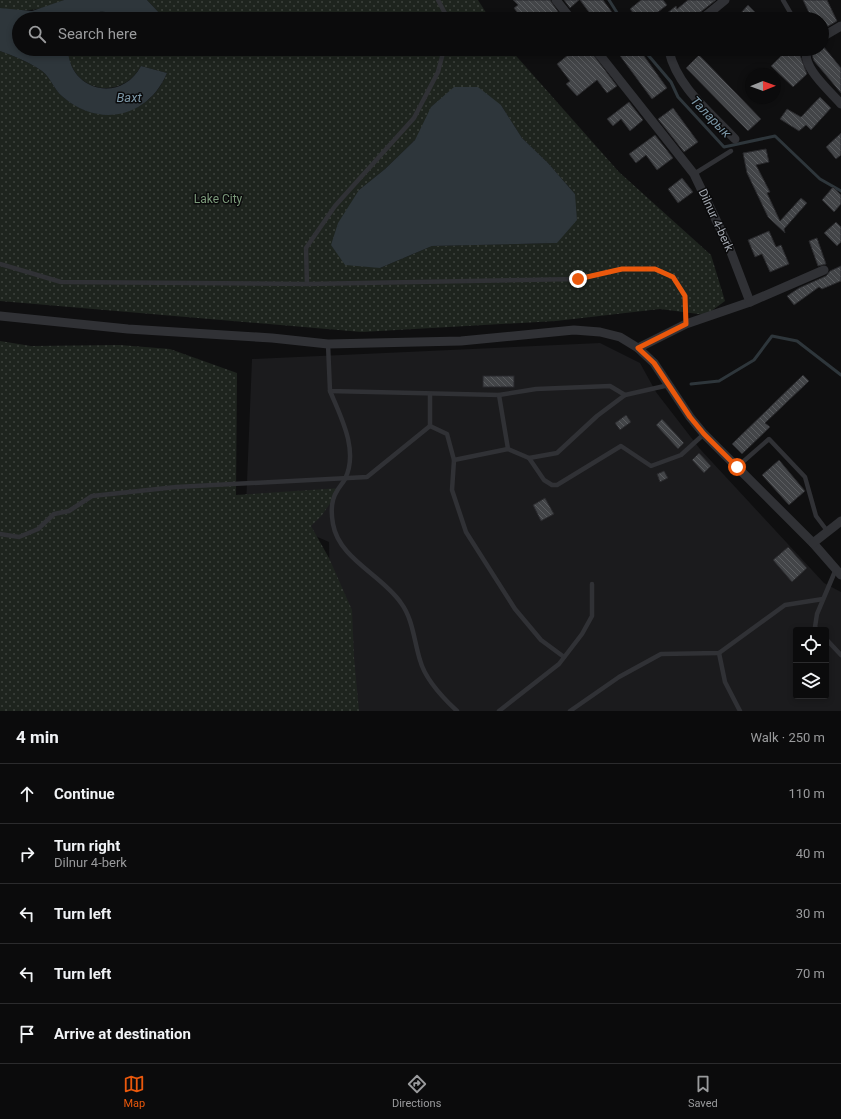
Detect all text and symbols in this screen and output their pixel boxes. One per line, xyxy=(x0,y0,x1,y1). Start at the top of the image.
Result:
search box xyxy=(12,12,829,56)
icon: search xyxy=(26,23,48,45)
text: Search here xyxy=(58,25,137,43)
north arrow xyxy=(745,68,781,104)
water label: Baхt xyxy=(116,90,142,105)
water label: Таларык xyxy=(688,93,735,142)
street label: Dilnur 4-berk xyxy=(695,187,737,254)
park label: Lake City xyxy=(194,192,243,206)
route end xyxy=(569,270,587,288)
route start xyxy=(728,458,746,476)
map controls xyxy=(793,627,829,699)
button: locate xyxy=(793,627,829,663)
button: layers xyxy=(793,663,829,699)
text: 4 min xyxy=(16,727,59,747)
text: Walk · 250 m xyxy=(750,730,825,745)
icon: ahead xyxy=(16,783,38,805)
text: Continue xyxy=(54,785,115,803)
text: 110 m xyxy=(788,786,825,801)
text: Turn right xyxy=(54,837,120,855)
icon: right xyxy=(16,843,38,865)
text: 40 m xyxy=(796,846,825,861)
text: Dilnur 4-berk xyxy=(54,855,127,870)
icon: left xyxy=(16,903,38,925)
text: Turn left xyxy=(54,905,111,923)
text: 30 m xyxy=(796,906,825,921)
icon: left xyxy=(16,963,38,985)
text: Turn left xyxy=(54,965,111,983)
text: 70 m xyxy=(796,966,825,981)
icon: arrive xyxy=(16,1023,38,1045)
text: Arrive at destination xyxy=(54,1025,191,1043)
tab: Map xyxy=(123,1073,145,1110)
tab: Directions xyxy=(392,1073,441,1110)
tab: Saved xyxy=(688,1073,718,1110)

